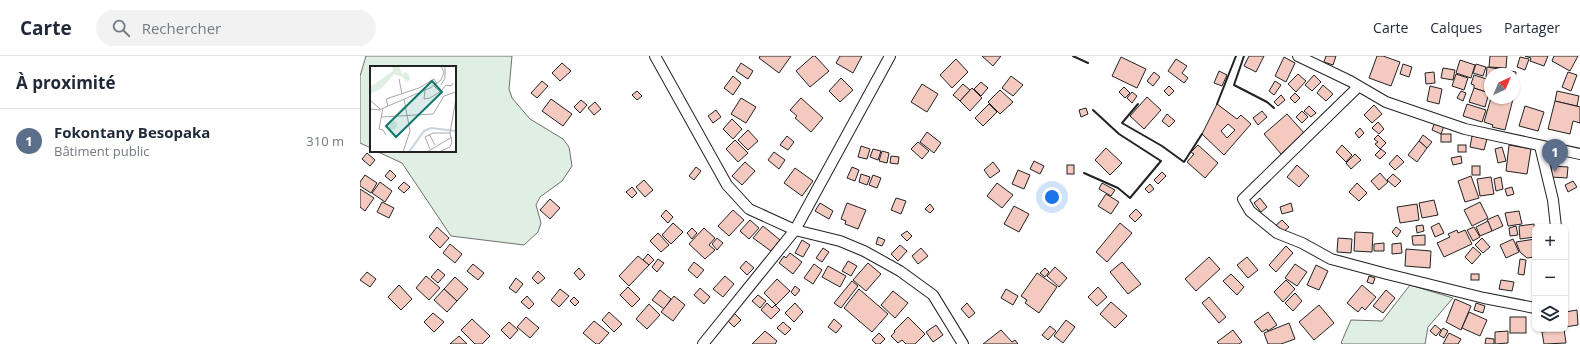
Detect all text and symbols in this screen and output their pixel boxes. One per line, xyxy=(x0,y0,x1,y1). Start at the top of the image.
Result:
search box xyxy=(96,10,376,46)
text: Carte xyxy=(20,15,72,41)
icon: search xyxy=(110,17,132,39)
text: Rechercher xyxy=(142,18,221,38)
text: Carte xyxy=(1373,18,1408,37)
text: Calques xyxy=(1430,18,1482,37)
text: Partager xyxy=(1504,18,1560,37)
inset map xyxy=(370,66,456,152)
north arrow xyxy=(1484,68,1520,104)
text: À proximité xyxy=(16,71,115,94)
text: Fokontany Besopaka xyxy=(54,122,210,142)
text: 1 xyxy=(25,132,33,150)
text: 310 m xyxy=(306,132,344,150)
pin: 1 xyxy=(1542,139,1568,172)
text: Bâtiment public xyxy=(54,142,150,160)
your location xyxy=(1042,187,1062,207)
map controls xyxy=(1532,224,1568,332)
button: + xyxy=(1532,224,1568,260)
button: − xyxy=(1532,260,1568,296)
button: layers xyxy=(1532,296,1568,332)

